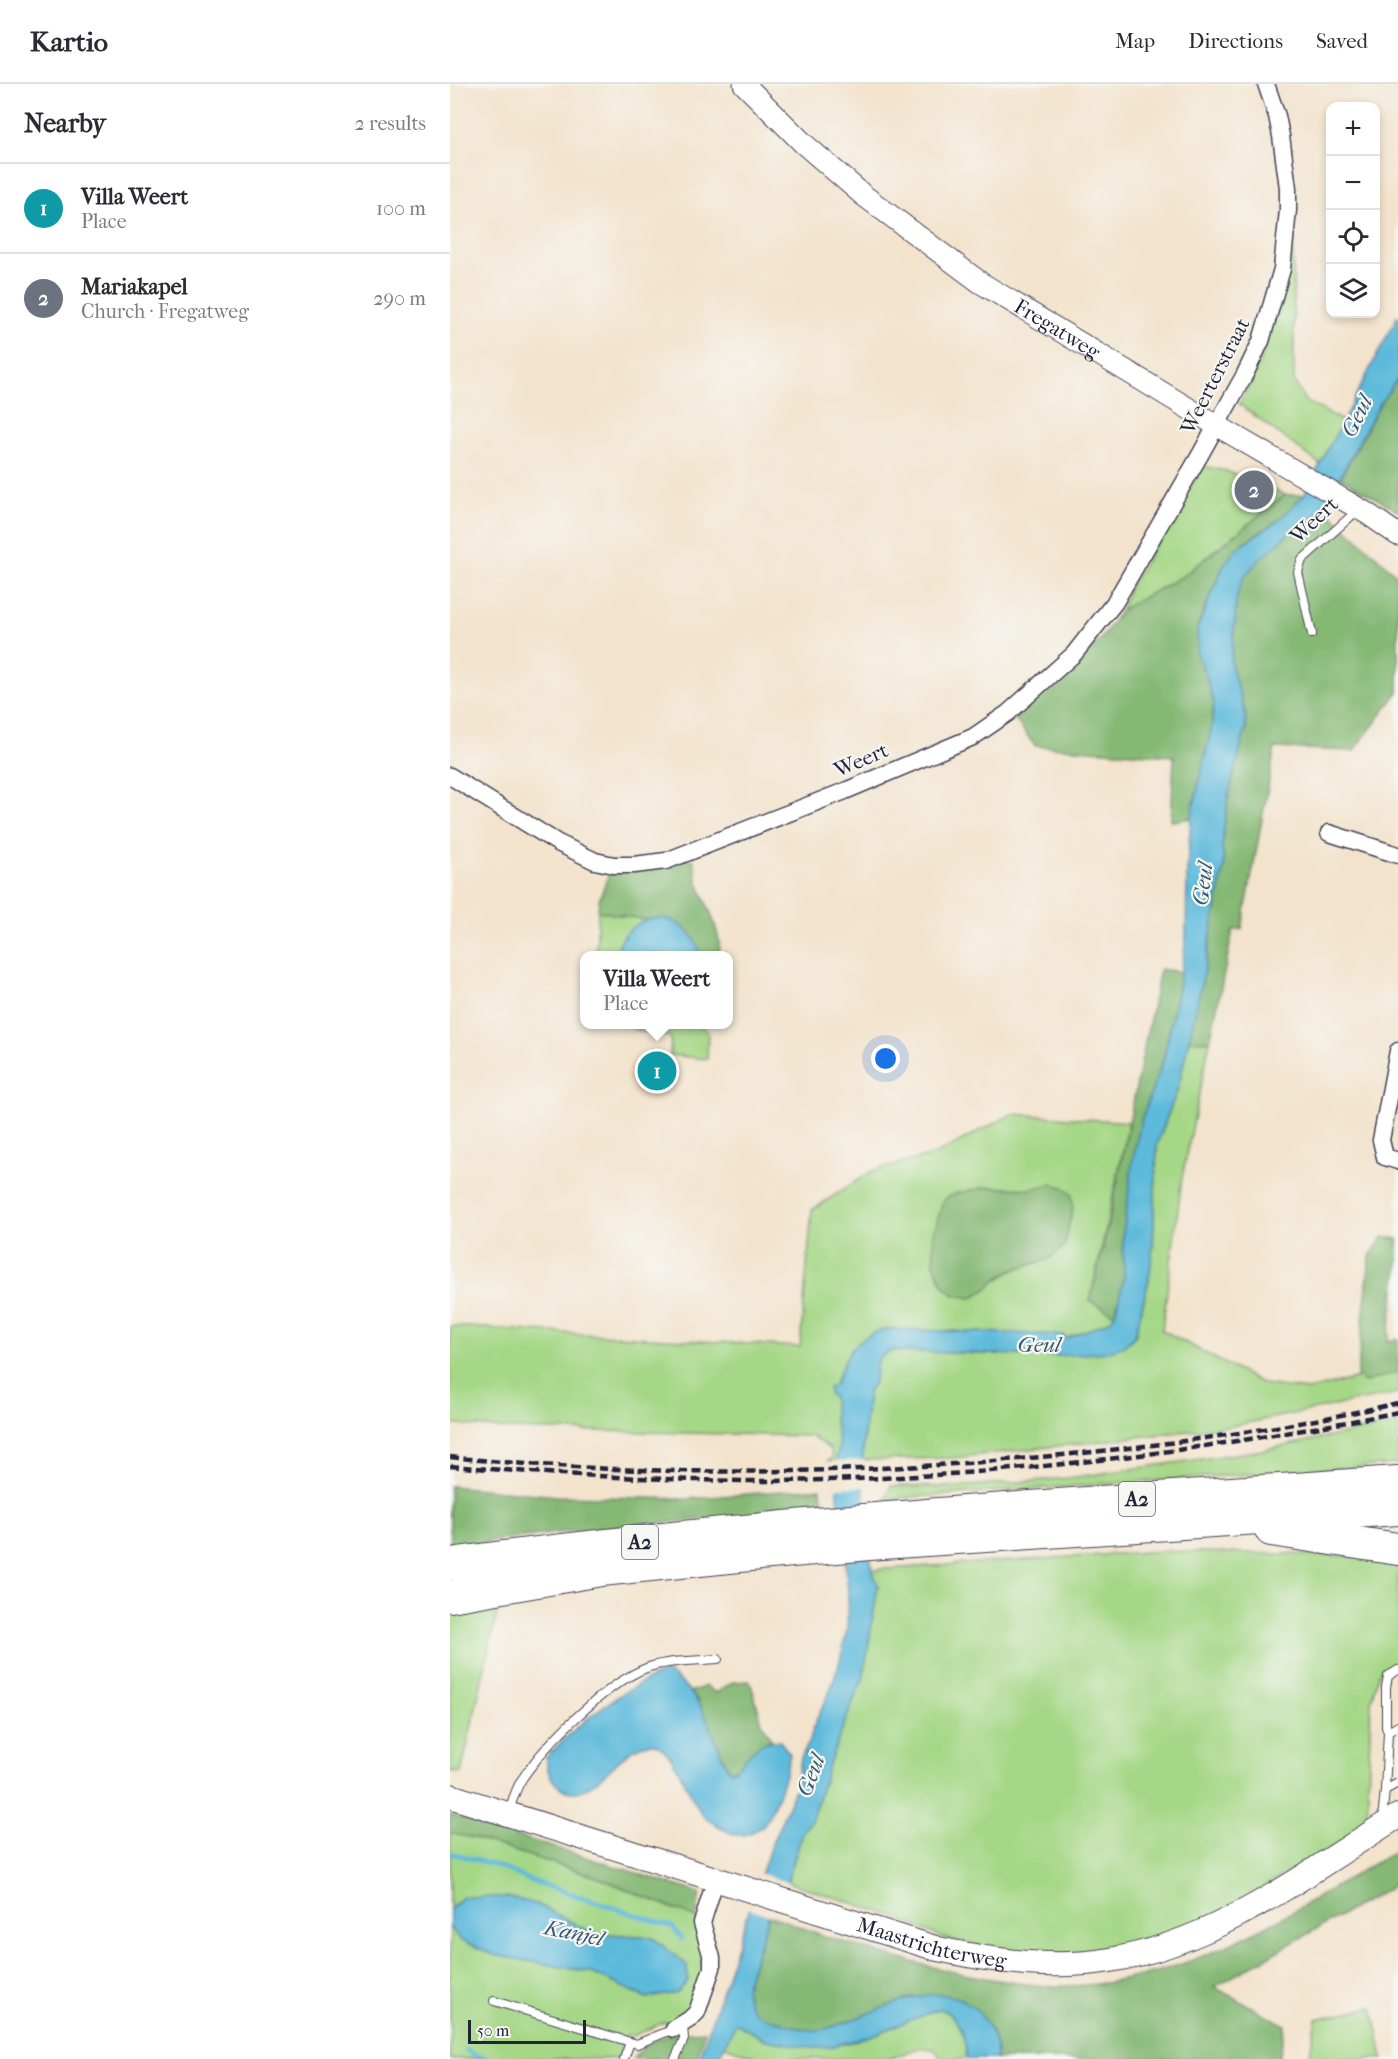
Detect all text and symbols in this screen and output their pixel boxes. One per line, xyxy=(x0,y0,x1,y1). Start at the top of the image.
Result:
text: Kartio xyxy=(30,25,108,58)
text: Map xyxy=(1115,29,1155,53)
text: Directions xyxy=(1188,29,1283,53)
text: Saved xyxy=(1316,29,1368,53)
map controls xyxy=(1326,102,1380,318)
button: + xyxy=(1326,102,1380,156)
text: Nearby xyxy=(24,108,106,139)
text: 2 results xyxy=(355,112,426,135)
button: − xyxy=(1326,156,1380,210)
text: Villa Weert xyxy=(81,184,188,210)
text: 1 xyxy=(40,197,47,220)
text: 100 m xyxy=(376,197,426,220)
text: Place xyxy=(81,210,127,233)
button: locate xyxy=(1326,210,1380,264)
button: layers xyxy=(1326,264,1380,318)
text: Mariakapel xyxy=(81,274,188,300)
text: 2 xyxy=(38,287,49,310)
text: 290 m xyxy=(373,287,426,310)
street label: Fregatweg xyxy=(1010,294,1105,364)
text: Church · Fregatweg xyxy=(81,300,249,323)
street label: Weerterstraat xyxy=(1175,314,1255,439)
water label: Geul xyxy=(1336,389,1379,441)
pin: 2 xyxy=(1234,468,1274,512)
street label: Weert xyxy=(1284,492,1343,549)
street label: Weert xyxy=(829,738,892,782)
water label: Geul xyxy=(1187,859,1219,907)
popup xyxy=(580,951,733,1029)
text: Villa Weert xyxy=(603,966,710,992)
text: Place xyxy=(603,992,649,1015)
your location xyxy=(871,1044,900,1073)
pin: 1 xyxy=(638,1048,676,1094)
water label: Geul xyxy=(1018,1332,1063,1358)
road number: A2 xyxy=(1119,1482,1155,1516)
road number: A2 xyxy=(622,1525,658,1559)
water label: Geul xyxy=(791,1748,832,1800)
street label: Maastrichterweg xyxy=(854,1912,1009,1973)
water label: Kanjel xyxy=(540,1914,608,1952)
scale bar xyxy=(468,2017,586,2044)
text: 50 m xyxy=(477,2021,509,2040)

